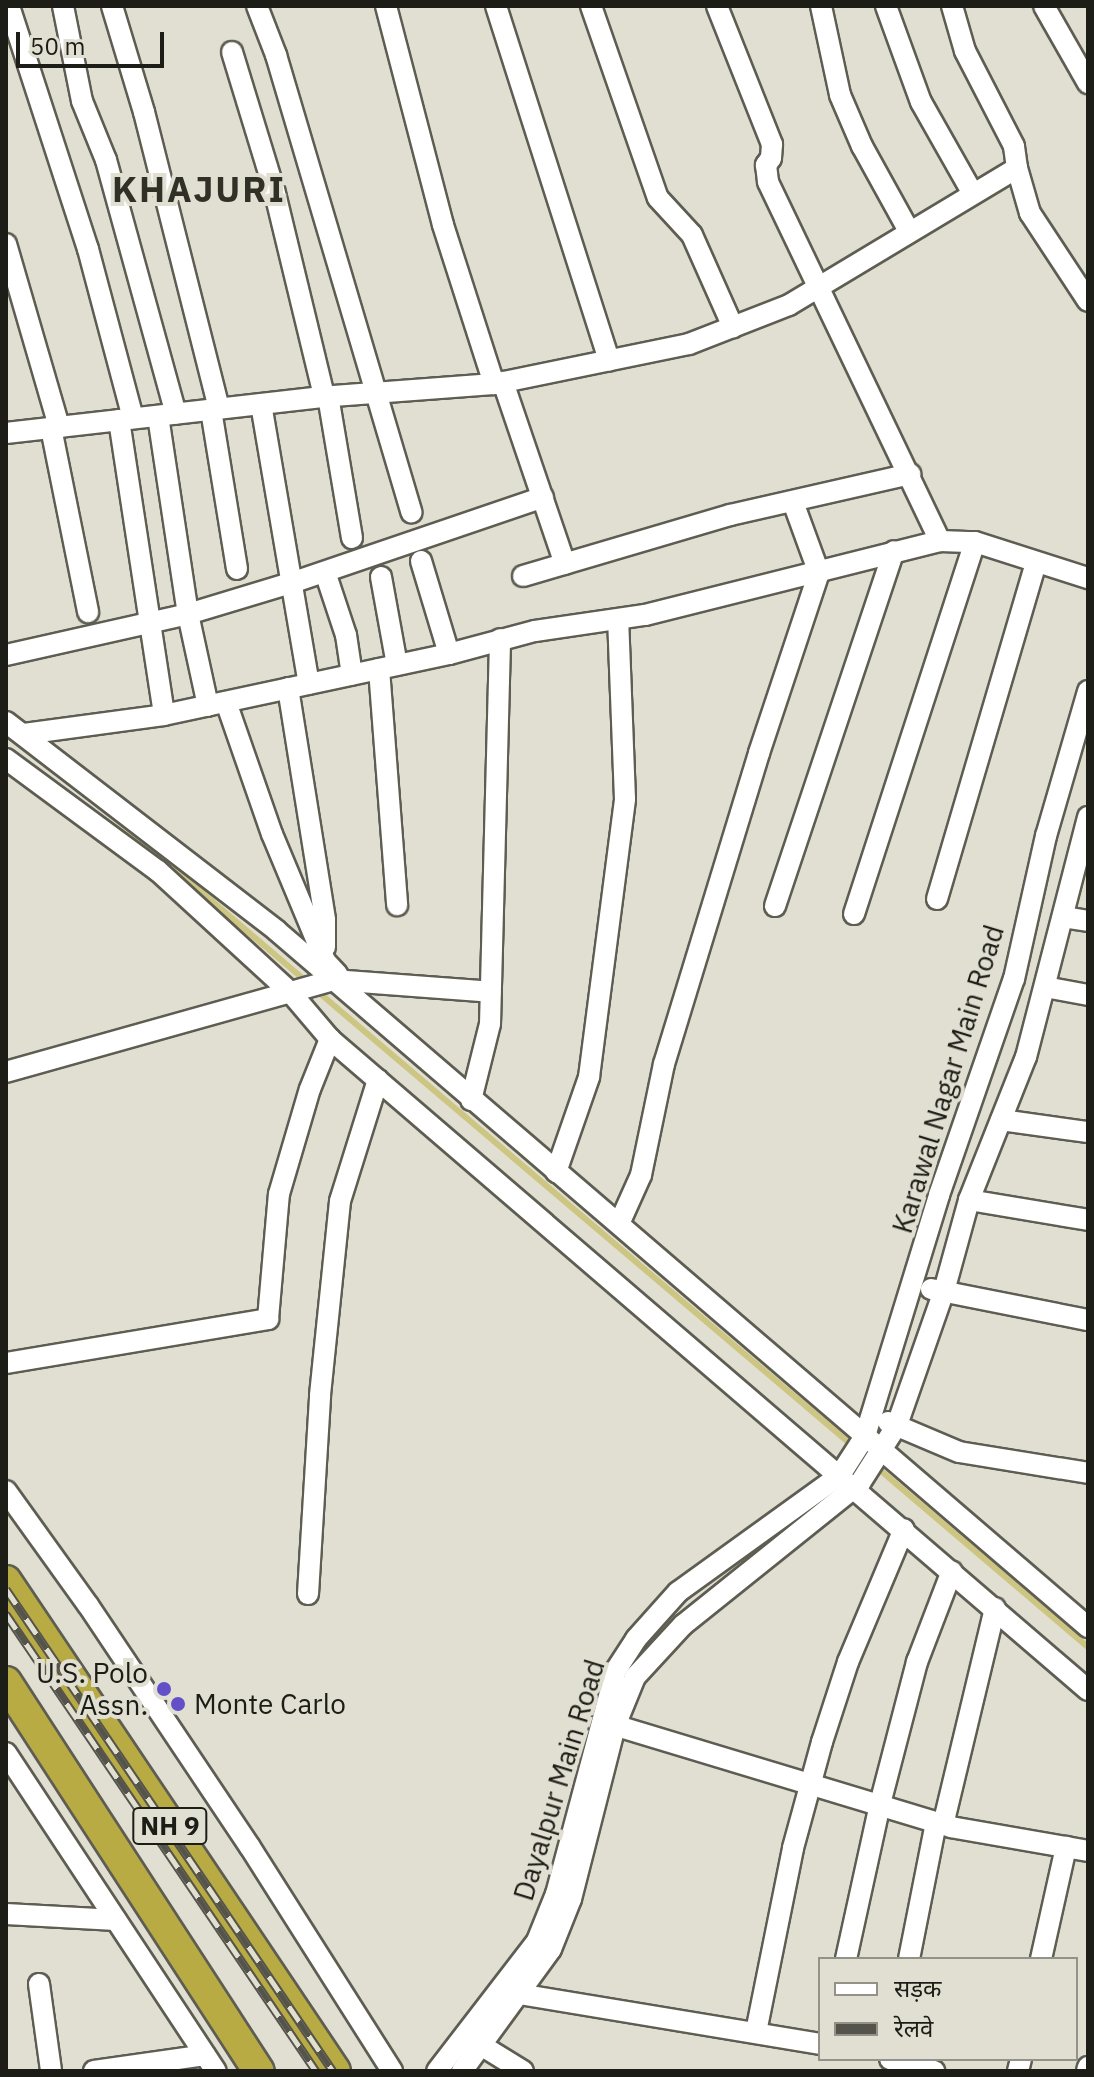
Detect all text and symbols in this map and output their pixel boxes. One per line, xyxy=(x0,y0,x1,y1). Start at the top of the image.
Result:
scale bar xyxy=(20,16,168,66)
text: 50 m xyxy=(30,30,85,62)
district label: KHAJURI xyxy=(112,167,286,211)
street label: Karawal Nagar Main Road xyxy=(885,921,1011,1237)
street label: Dayalpur Main Road xyxy=(506,1655,612,1905)
place label: U.S. Polo Assn. xyxy=(36,1656,148,1722)
marker: U.S. Polo Assn. xyxy=(155,1680,173,1698)
place label: Monte Carlo xyxy=(194,1687,346,1721)
marker: Monte Carlo xyxy=(169,1695,187,1713)
road number: NH 9 xyxy=(132,1804,208,1848)
legend xyxy=(818,1957,1078,2061)
text: सड़क xyxy=(894,1972,942,2004)
text: रेलवे xyxy=(894,2012,933,2044)

